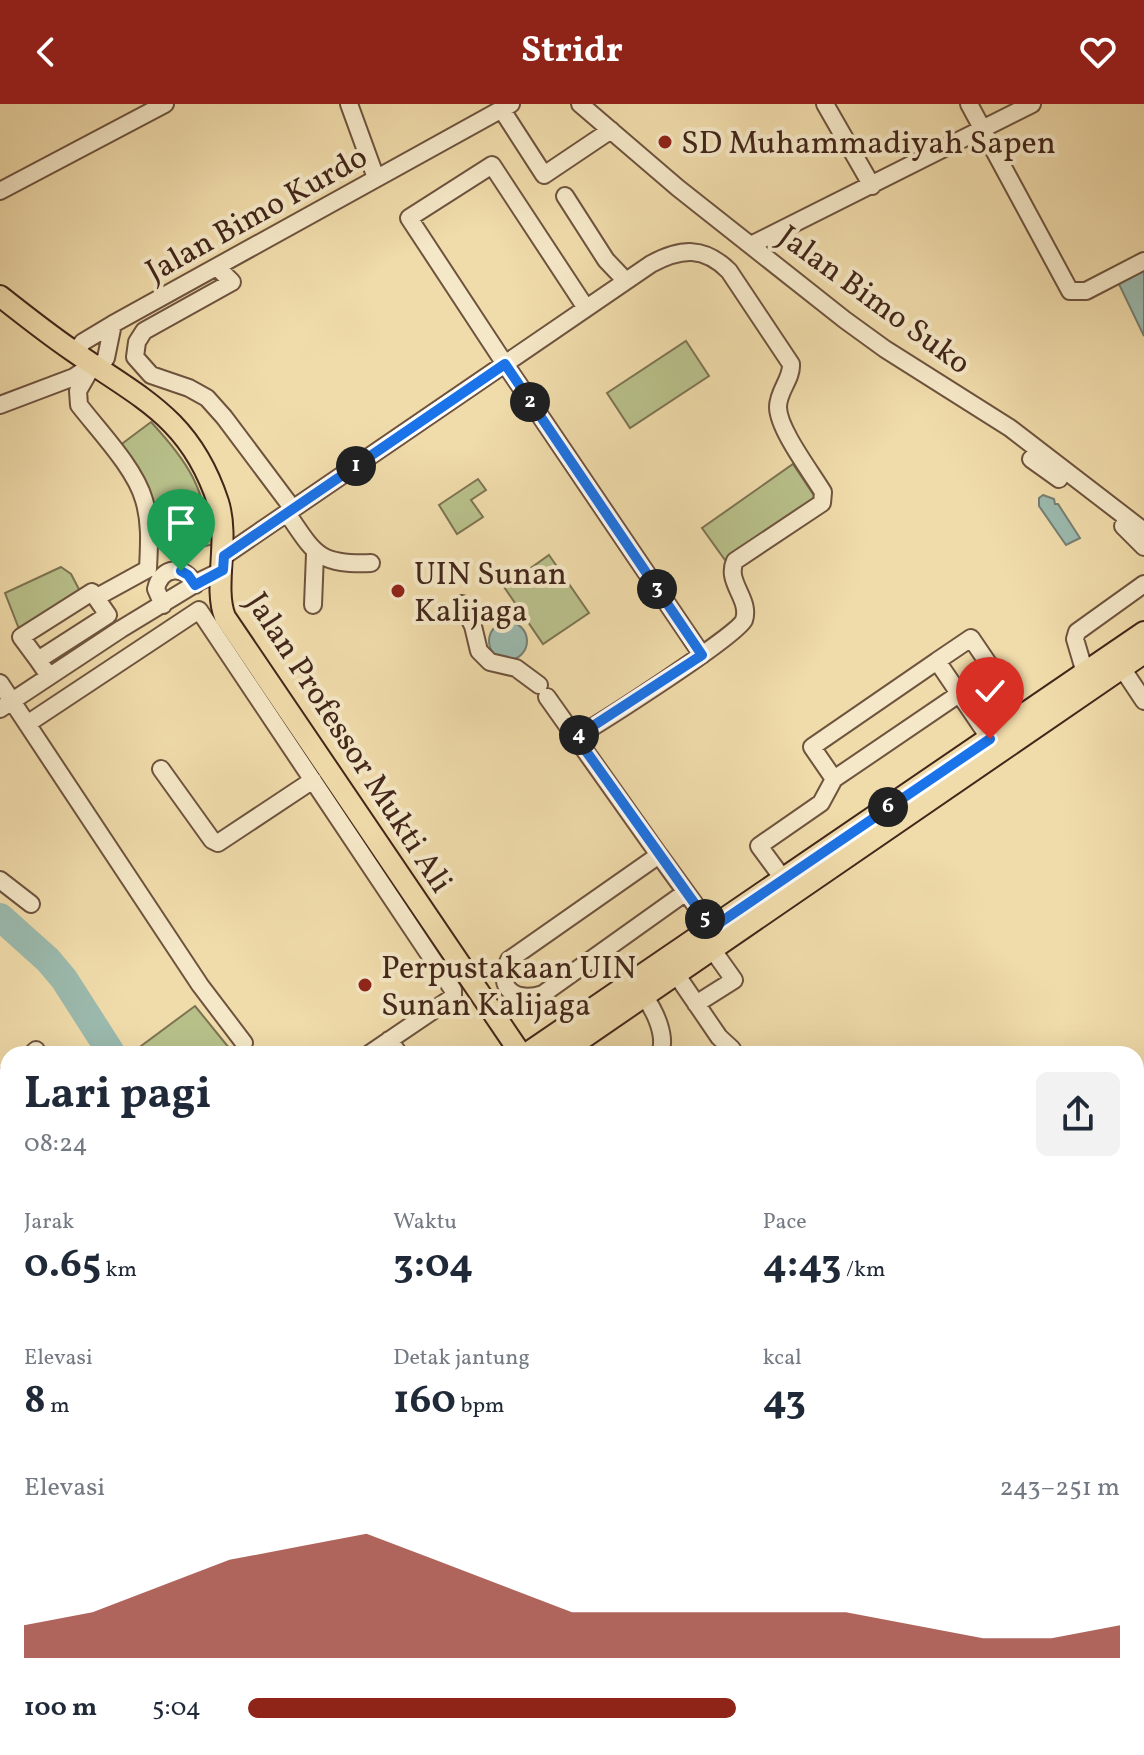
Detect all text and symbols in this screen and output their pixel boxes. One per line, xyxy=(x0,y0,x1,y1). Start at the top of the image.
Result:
text: Stridr xyxy=(521,27,623,77)
icon: back xyxy=(24,30,68,74)
icon: heart xyxy=(1076,30,1120,74)
place label: SD Muhammadiyah Sapen xyxy=(681,123,1056,167)
marker: SD Muhammadiyah Sapen xyxy=(656,133,674,151)
street label: Jalan Bimo Kurdo xyxy=(139,137,376,295)
street label: Jalan Bimo Suko xyxy=(768,216,979,386)
pin: 2 xyxy=(510,382,550,422)
text: 2 xyxy=(524,386,536,417)
pin: 1 xyxy=(336,446,376,486)
text: 1 xyxy=(352,450,360,481)
pin xyxy=(147,489,215,571)
icon: arrive xyxy=(159,501,203,545)
place label: UIN Sunan Kalijaga xyxy=(414,554,567,635)
pin: 3 xyxy=(637,569,677,609)
text: 3 xyxy=(651,573,663,604)
marker: UIN Sunan Kalijaga xyxy=(389,582,407,600)
street label: Jalan Professor Mukti Ali xyxy=(234,585,461,903)
pin xyxy=(956,657,1024,739)
icon: check xyxy=(968,669,1012,713)
pin: 4 xyxy=(559,715,599,755)
text: 4 xyxy=(572,719,586,750)
pin: 6 xyxy=(868,787,908,827)
text: 6 xyxy=(882,791,894,822)
pin: 5 xyxy=(685,899,725,939)
text: 5 xyxy=(700,903,710,934)
place label: Perpustakaan UIN Sunan Kalijaga xyxy=(381,948,636,1029)
marker: Perpustakaan UIN Sunan Kalijaga xyxy=(356,976,374,994)
text: Lari pagi xyxy=(24,1065,211,1126)
button: share xyxy=(1036,1072,1120,1156)
text: 08:24 xyxy=(24,1126,88,1162)
text: Jarak xyxy=(24,1207,74,1238)
text: Waktu xyxy=(393,1207,457,1238)
text: Pace xyxy=(763,1207,807,1238)
text: 0.65 xyxy=(24,1238,101,1294)
text: 3:04 xyxy=(393,1238,473,1294)
text: 4:43 xyxy=(763,1238,842,1294)
text: km xyxy=(101,1255,137,1286)
text: /km xyxy=(842,1255,885,1286)
text: Elevasi xyxy=(24,1343,93,1374)
text: Detak jantung xyxy=(393,1343,530,1374)
text: kcal xyxy=(763,1343,802,1374)
text: 8 xyxy=(24,1374,46,1430)
text: 160 xyxy=(393,1374,456,1430)
text: 43 xyxy=(763,1374,806,1430)
text: m xyxy=(46,1391,70,1422)
text: bpm xyxy=(456,1391,505,1422)
text: Elevasi xyxy=(24,1470,105,1506)
text: 243–251 m xyxy=(1000,1470,1120,1506)
text: 100 m xyxy=(24,1690,97,1726)
text: 5:04 xyxy=(152,1690,201,1726)

